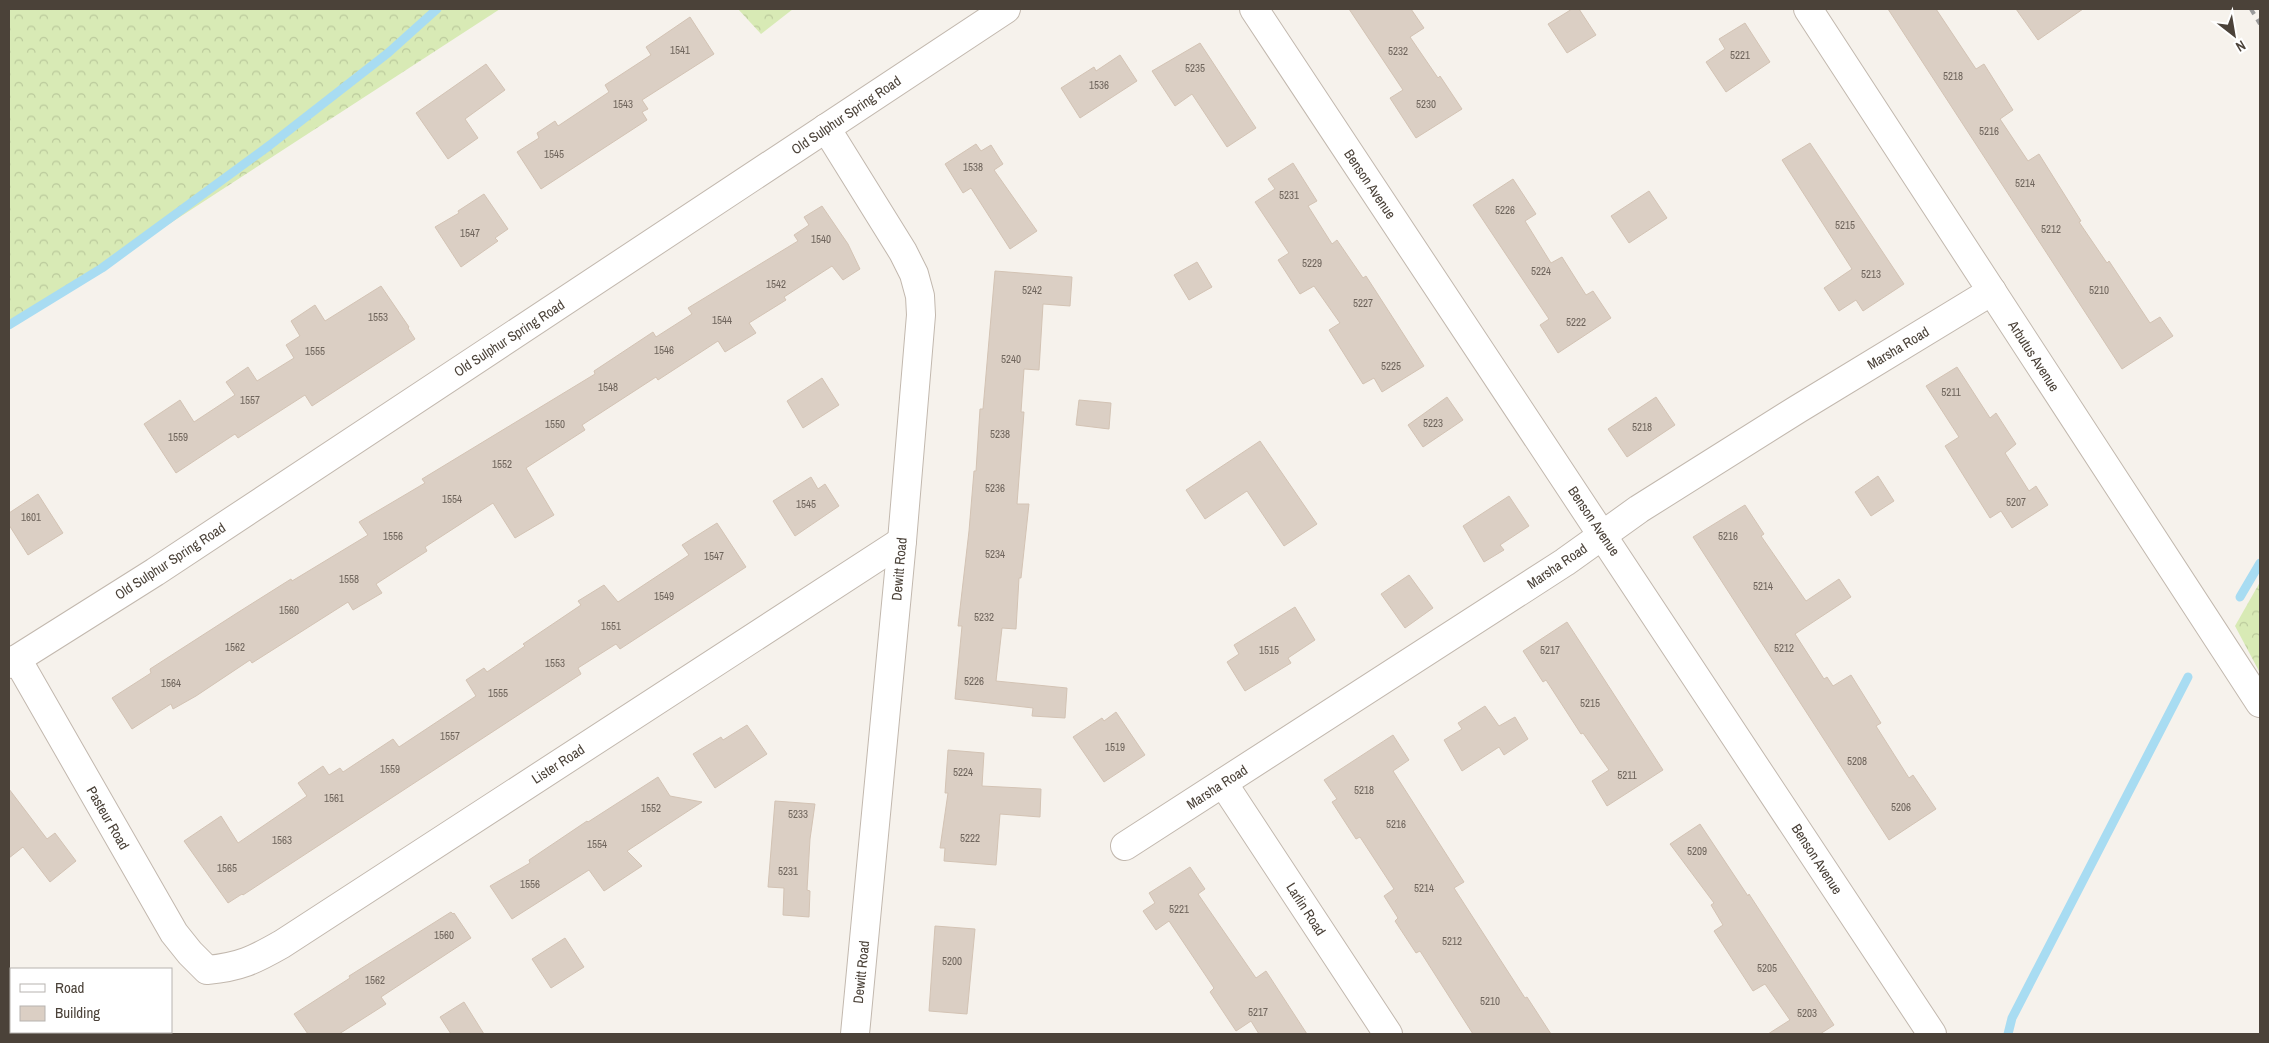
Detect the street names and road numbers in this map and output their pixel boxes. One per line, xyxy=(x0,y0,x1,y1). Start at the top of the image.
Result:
street label: Old Sulphur Spring Road xyxy=(788,72,904,158)
street label: Benson Avenue xyxy=(1340,146,1400,222)
street label: Old Sulphur Spring Road xyxy=(450,296,568,380)
street label: Arbutus Avenue xyxy=(2004,316,2064,395)
street label: Marsha Road xyxy=(1864,323,1932,373)
street label: Benson Avenue xyxy=(1564,483,1624,559)
street label: Old Sulphur Spring Road xyxy=(111,519,229,603)
street label: Dewitt Road xyxy=(887,537,911,601)
street label: Marsha Road xyxy=(1523,539,1591,593)
street label: Lister Road xyxy=(528,740,588,788)
street label: Marsha Road xyxy=(1183,761,1251,813)
street label: Pasteur Road xyxy=(83,783,133,853)
street label: Benson Avenue xyxy=(1788,820,1846,898)
street label: Larlin Road xyxy=(1282,879,1330,939)
street label: Dewitt Road xyxy=(849,940,873,1004)

